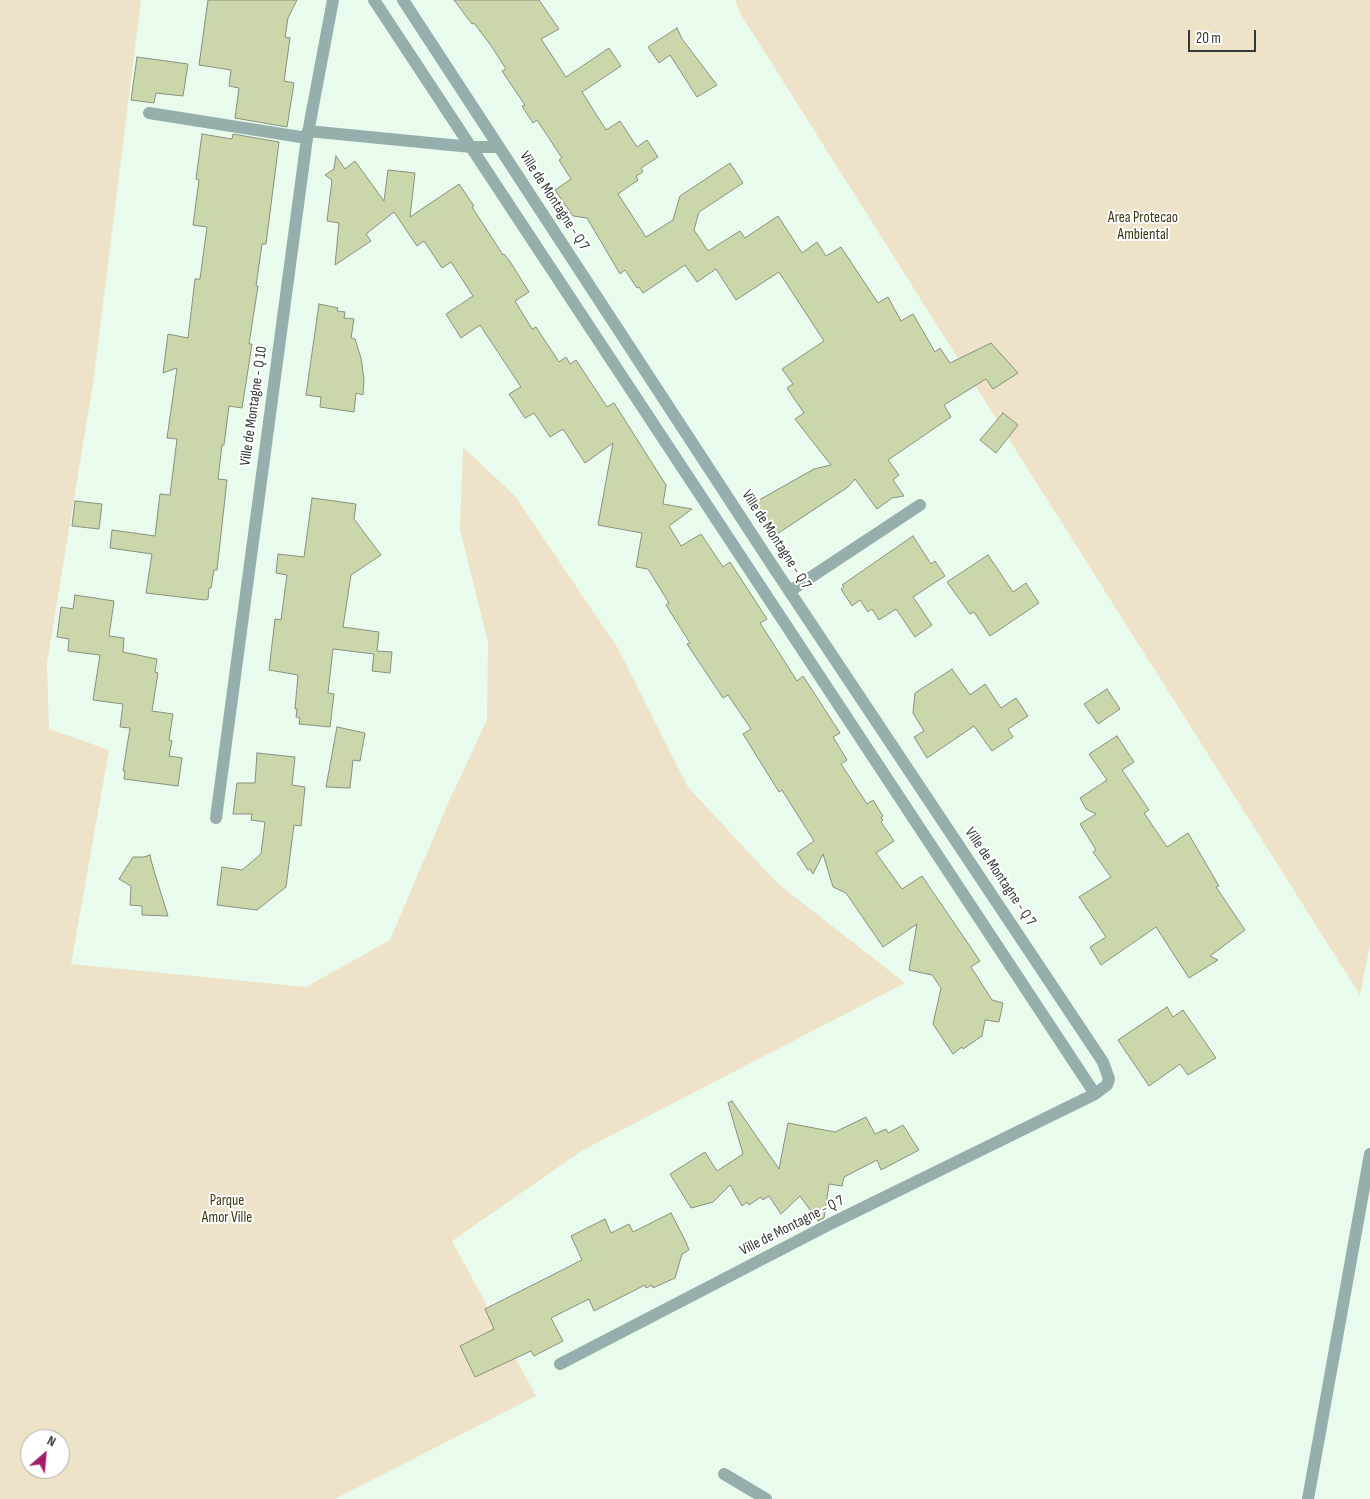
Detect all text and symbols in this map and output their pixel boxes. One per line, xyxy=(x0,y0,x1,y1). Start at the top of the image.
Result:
scale bar xyxy=(1190,20,1258,52)
text: 20 m xyxy=(1196,29,1221,48)
street label: Ville de Montagne - Q 7 xyxy=(515,148,593,254)
park label: Area Protecao Ambiental xyxy=(1108,209,1178,244)
street label: Ville de Montagne - Q 10 xyxy=(237,345,271,467)
street label: Ville de Montagne - Q 7 xyxy=(737,487,815,593)
street label: Ville de Montagne - Q 7 xyxy=(960,824,1040,930)
park label: Parque Amor Ville xyxy=(202,1192,252,1227)
street label: Ville de Montagne - Q 7 xyxy=(737,1192,847,1260)
north arrow xyxy=(20,1429,70,1479)
text: N xyxy=(44,1432,59,1450)

